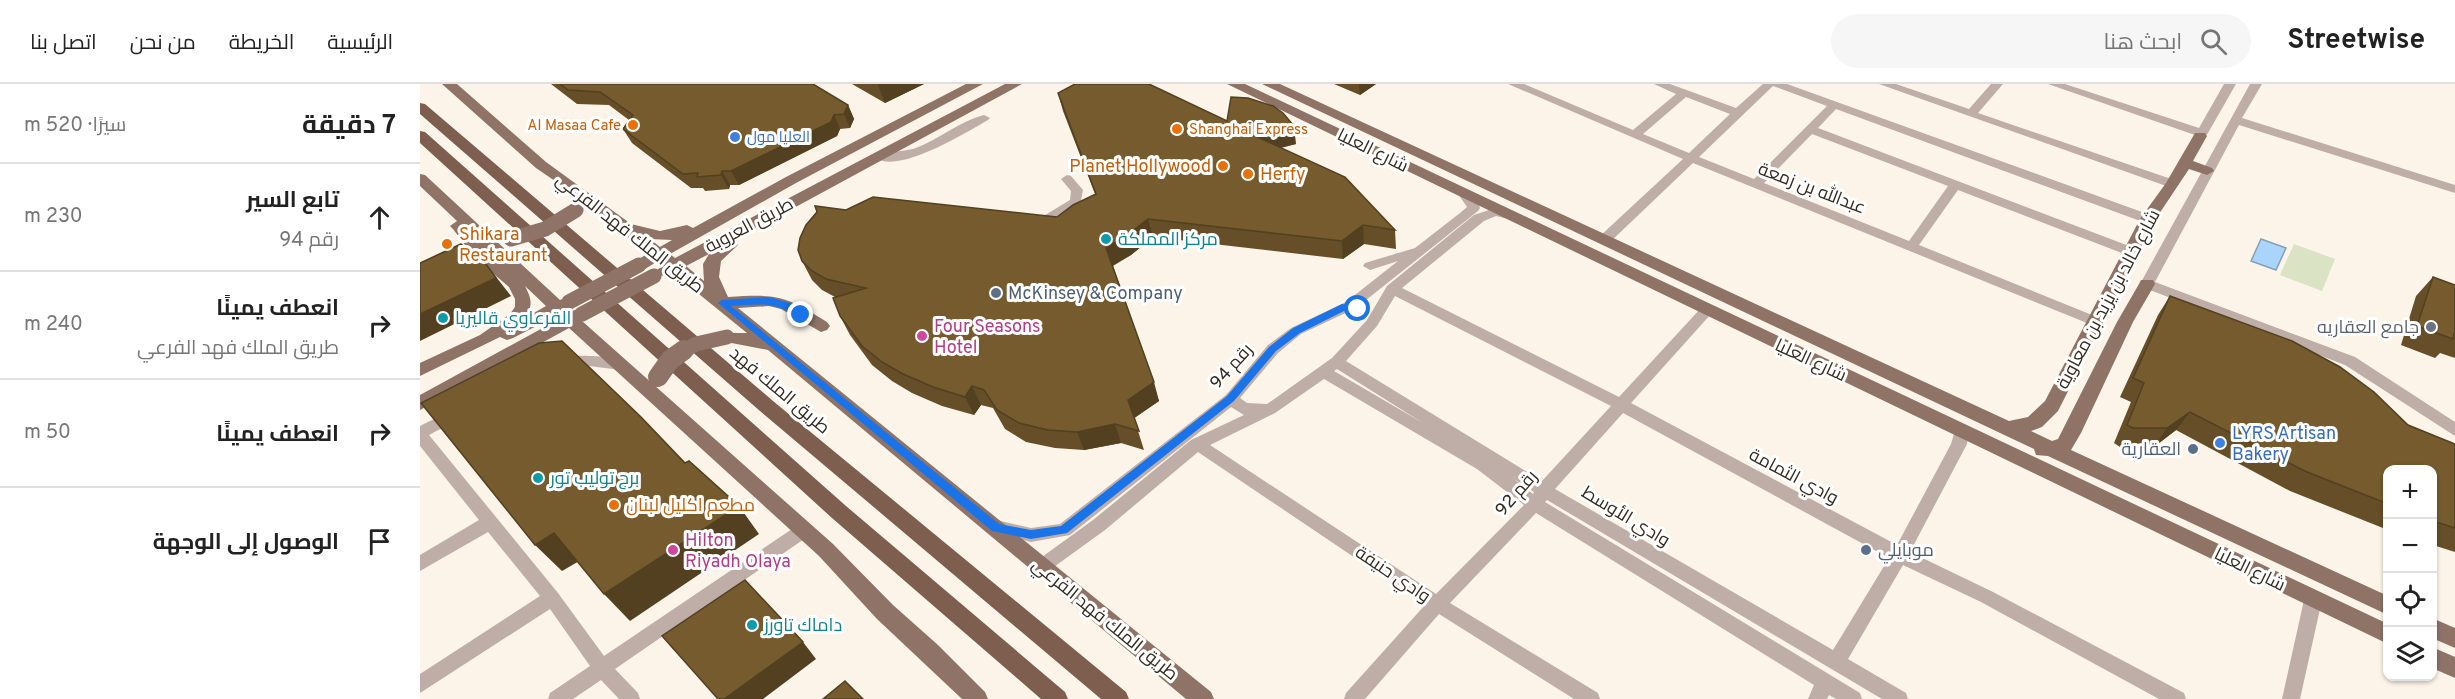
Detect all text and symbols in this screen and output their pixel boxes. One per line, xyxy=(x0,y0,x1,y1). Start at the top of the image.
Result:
search box xyxy=(1831,14,2251,68)
text: Streetwise xyxy=(2287,23,2425,59)
icon: search xyxy=(2197,25,2230,58)
text: اتصل بنا xyxy=(30,30,97,57)
text: من نحن xyxy=(130,30,196,57)
text: الخريطة xyxy=(229,30,294,57)
text: الرئيسية xyxy=(327,30,393,57)
text: ابحث هنا xyxy=(2104,30,2182,57)
text: 7 دقيقة xyxy=(302,110,396,143)
text: سيرًا · 520 m xyxy=(24,113,126,139)
place label: Al Masaa Cafe xyxy=(527,117,621,136)
marker: Al Masaa Cafe xyxy=(626,118,640,132)
place label: Shanghai Express xyxy=(1189,121,1308,140)
marker: Shanghai Express xyxy=(1170,122,1184,136)
street label: شارع العليا xyxy=(1333,124,1412,178)
place label: العليا مول xyxy=(747,129,810,148)
marker: العليا مول xyxy=(728,130,742,144)
place label: Planet Hollywood xyxy=(1069,156,1211,179)
street label: عبدالله بن زمعة xyxy=(1754,156,1869,220)
marker: Planet Hollywood xyxy=(1216,159,1230,173)
place label: Herfy xyxy=(1260,164,1306,187)
marker: Herfy xyxy=(1241,167,1255,181)
street label: طريق الملك فهد الفرعي xyxy=(550,169,708,300)
text: تابع السير xyxy=(246,188,339,215)
street label: طريق العروبة xyxy=(701,193,798,259)
icon: ahead xyxy=(363,201,396,234)
text: 230 m xyxy=(24,204,83,230)
street label: شارع خالد بن يزيد بن معاوية xyxy=(2052,206,2166,393)
place label: Shikara Restaurant xyxy=(459,224,548,268)
text: رقم 94 xyxy=(279,228,339,254)
place label: مركز المملكة xyxy=(1118,229,1218,252)
marker: مركز المملكة xyxy=(1099,232,1113,246)
marker: Shikara Restaurant xyxy=(440,237,454,251)
place label: McKinsey & Company xyxy=(1008,283,1183,306)
marker: McKinsey & Company xyxy=(989,286,1003,300)
route start xyxy=(1344,295,1370,321)
text: انعطف يمينًا xyxy=(216,296,339,323)
route end xyxy=(787,301,813,327)
place label: القرعاوي قاليريا xyxy=(455,308,571,332)
icon: right xyxy=(363,309,396,342)
marker: القرعاوي قاليريا xyxy=(436,311,450,325)
text: 240 m xyxy=(24,312,83,338)
place label: Four Seasons Hotel xyxy=(934,316,1041,360)
place label: جامع العقاريه xyxy=(2317,317,2419,340)
marker: جامع العقاريه xyxy=(2424,320,2438,334)
marker: Four Seasons Hotel xyxy=(915,329,929,343)
street label: شارع العليا xyxy=(1771,335,1850,388)
text: طريق الملك فهد الفرعي xyxy=(137,336,339,362)
street label: رقم 94 xyxy=(1206,339,1259,395)
street label: طريق الملك فهد xyxy=(724,342,834,440)
icon: right xyxy=(363,417,396,450)
text: 50 m xyxy=(24,420,71,446)
text: انعطف يمينًا xyxy=(216,422,339,449)
place label: LYRS Artisan Bakery xyxy=(2232,423,2336,467)
marker: LYRS Artisan Bakery xyxy=(2213,436,2227,450)
place label: العقارية xyxy=(2122,439,2181,462)
marker: العقارية xyxy=(2186,442,2200,456)
street label: وادي الثمامة xyxy=(1744,444,1842,511)
map controls xyxy=(2383,465,2437,681)
button: + xyxy=(2383,465,2437,519)
street label: رقم 92 xyxy=(1491,466,1543,522)
place label: برج توليب تور xyxy=(549,468,639,491)
marker: برج توليب تور xyxy=(531,471,545,485)
street label: وادي الأوسط xyxy=(1576,482,1674,554)
place label: مطعم اكليل لبنان xyxy=(626,495,755,518)
marker: مطعم اكليل لبنان xyxy=(607,498,621,512)
button: − xyxy=(2383,519,2437,573)
icon: arrive xyxy=(363,525,396,558)
text: الوصول إلى الوجهة xyxy=(153,530,339,557)
place label: Hilton Riyadh Olaya xyxy=(685,530,791,574)
place label: موبايلي xyxy=(1878,540,1934,564)
street label: وادي حنيفة xyxy=(1349,542,1434,610)
marker: Hilton Riyadh Olaya xyxy=(666,543,680,557)
marker: موبايلي xyxy=(1859,543,1873,557)
street label: شارع العليا xyxy=(2210,543,2289,597)
street label: طريق الملك فهد الفرعي xyxy=(1026,554,1182,687)
button: locate xyxy=(2383,573,2437,627)
place label: داماك تاورز xyxy=(763,615,842,638)
marker: داماك تاورز xyxy=(745,618,759,632)
button: layers xyxy=(2383,627,2437,681)

